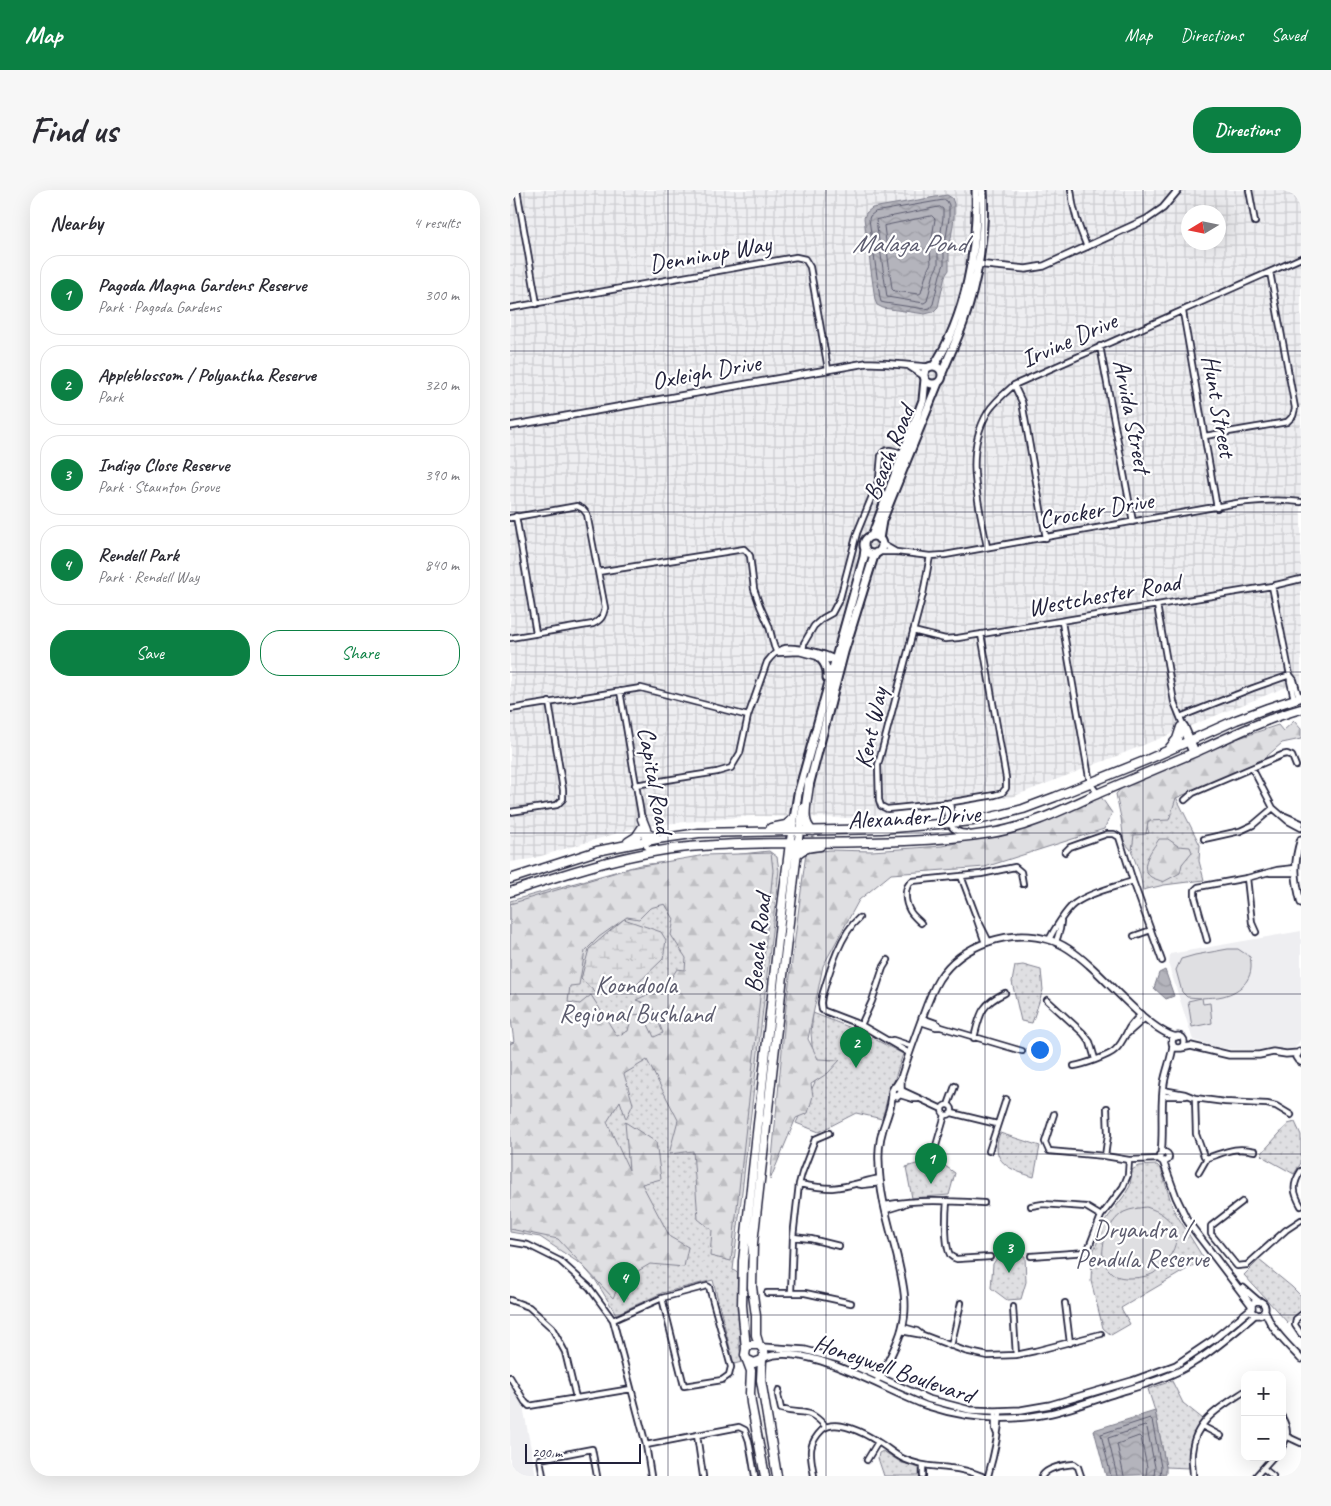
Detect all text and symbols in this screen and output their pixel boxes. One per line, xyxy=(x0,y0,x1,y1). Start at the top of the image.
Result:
text: Map xyxy=(25,20,62,50)
text: Map xyxy=(1125,24,1152,46)
text: Directions xyxy=(1180,24,1243,46)
text: Saved xyxy=(1271,24,1306,46)
button: Directions xyxy=(1193,107,1301,153)
text: Find us xyxy=(30,108,117,153)
north arrow xyxy=(1181,205,1226,250)
text: Nearby xyxy=(50,210,103,236)
text: 4 results xyxy=(413,213,460,233)
street label: Denninup Way xyxy=(646,227,775,280)
water label: Malaga Pond xyxy=(852,227,974,260)
text: Pagoda Magna Gardens Reserve xyxy=(98,273,306,297)
text: 1 xyxy=(63,285,71,305)
text: 300 m xyxy=(425,285,459,305)
text: Park · Pagoda Gardens xyxy=(98,297,221,317)
street label: Irvine Drive xyxy=(1016,304,1124,375)
street label: Oxleigh Drive xyxy=(649,346,765,397)
street label: Hunt Street xyxy=(1194,353,1244,462)
street label: Arvida Street xyxy=(1105,357,1159,479)
text: Appleblossom / Polyantha Reserve xyxy=(98,363,316,387)
text: 2 xyxy=(63,375,71,395)
text: 320 m xyxy=(425,375,459,395)
text: Park xyxy=(98,387,123,407)
street label: Beach Road xyxy=(856,398,924,505)
text: Indigo Close Reserve xyxy=(98,453,229,477)
text: 3 xyxy=(63,465,71,485)
text: 390 m xyxy=(425,465,459,485)
text: Park · Staunton Grove xyxy=(98,477,219,497)
street label: Crocker Drive xyxy=(1036,484,1157,536)
text: Rendell Park xyxy=(98,543,179,567)
text: 4 xyxy=(63,555,71,575)
text: 840 m xyxy=(425,555,459,575)
street label: Westchester Road xyxy=(1025,565,1187,624)
text: Park · Rendell Way xyxy=(98,567,199,587)
button: Save xyxy=(50,630,250,676)
button: Share xyxy=(260,630,460,676)
street label: Kent Way xyxy=(847,682,896,771)
street label: Capital Road xyxy=(630,724,681,840)
street label: Alexander Drive xyxy=(847,797,983,836)
street label: Beach Road xyxy=(737,889,779,994)
park label: Koondoola Regional Bushland xyxy=(559,969,717,1030)
pin: 2 xyxy=(840,1027,872,1068)
your location xyxy=(1027,1037,1053,1063)
pin: 1 xyxy=(915,1143,947,1184)
park label: Dryandra / Pendula Reserve xyxy=(1075,1214,1211,1275)
pin: 3 xyxy=(993,1232,1025,1273)
pin: 4 xyxy=(608,1262,640,1303)
street label: Honeywell Boulevard xyxy=(810,1327,981,1412)
map controls xyxy=(1241,1371,1286,1461)
button: + xyxy=(1241,1371,1286,1416)
button: − xyxy=(1241,1416,1286,1461)
scale bar xyxy=(525,1441,641,1464)
text: 200 m xyxy=(532,1444,562,1461)

